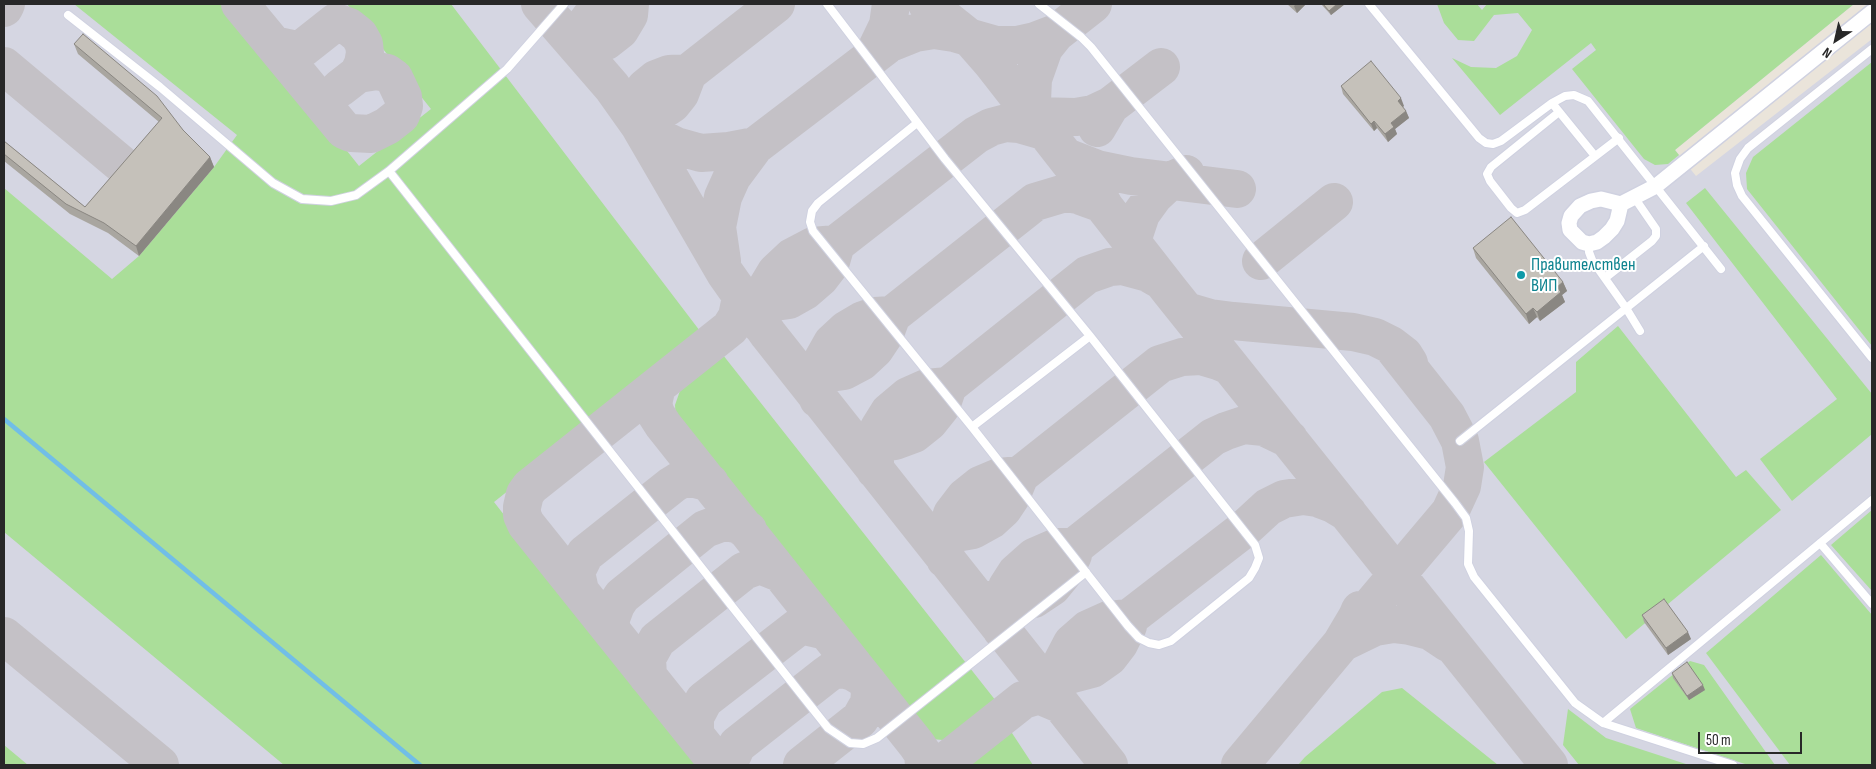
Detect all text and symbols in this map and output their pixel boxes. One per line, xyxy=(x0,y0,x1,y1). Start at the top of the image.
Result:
north arrow xyxy=(1811,15,1861,65)
text: N xyxy=(1819,44,1835,62)
place label: Правителствен ВИП xyxy=(1531,254,1635,296)
marker: Правителствен ВИП xyxy=(1515,269,1527,281)
scale bar xyxy=(1701,722,1805,754)
text: 50 m xyxy=(1706,731,1731,750)

